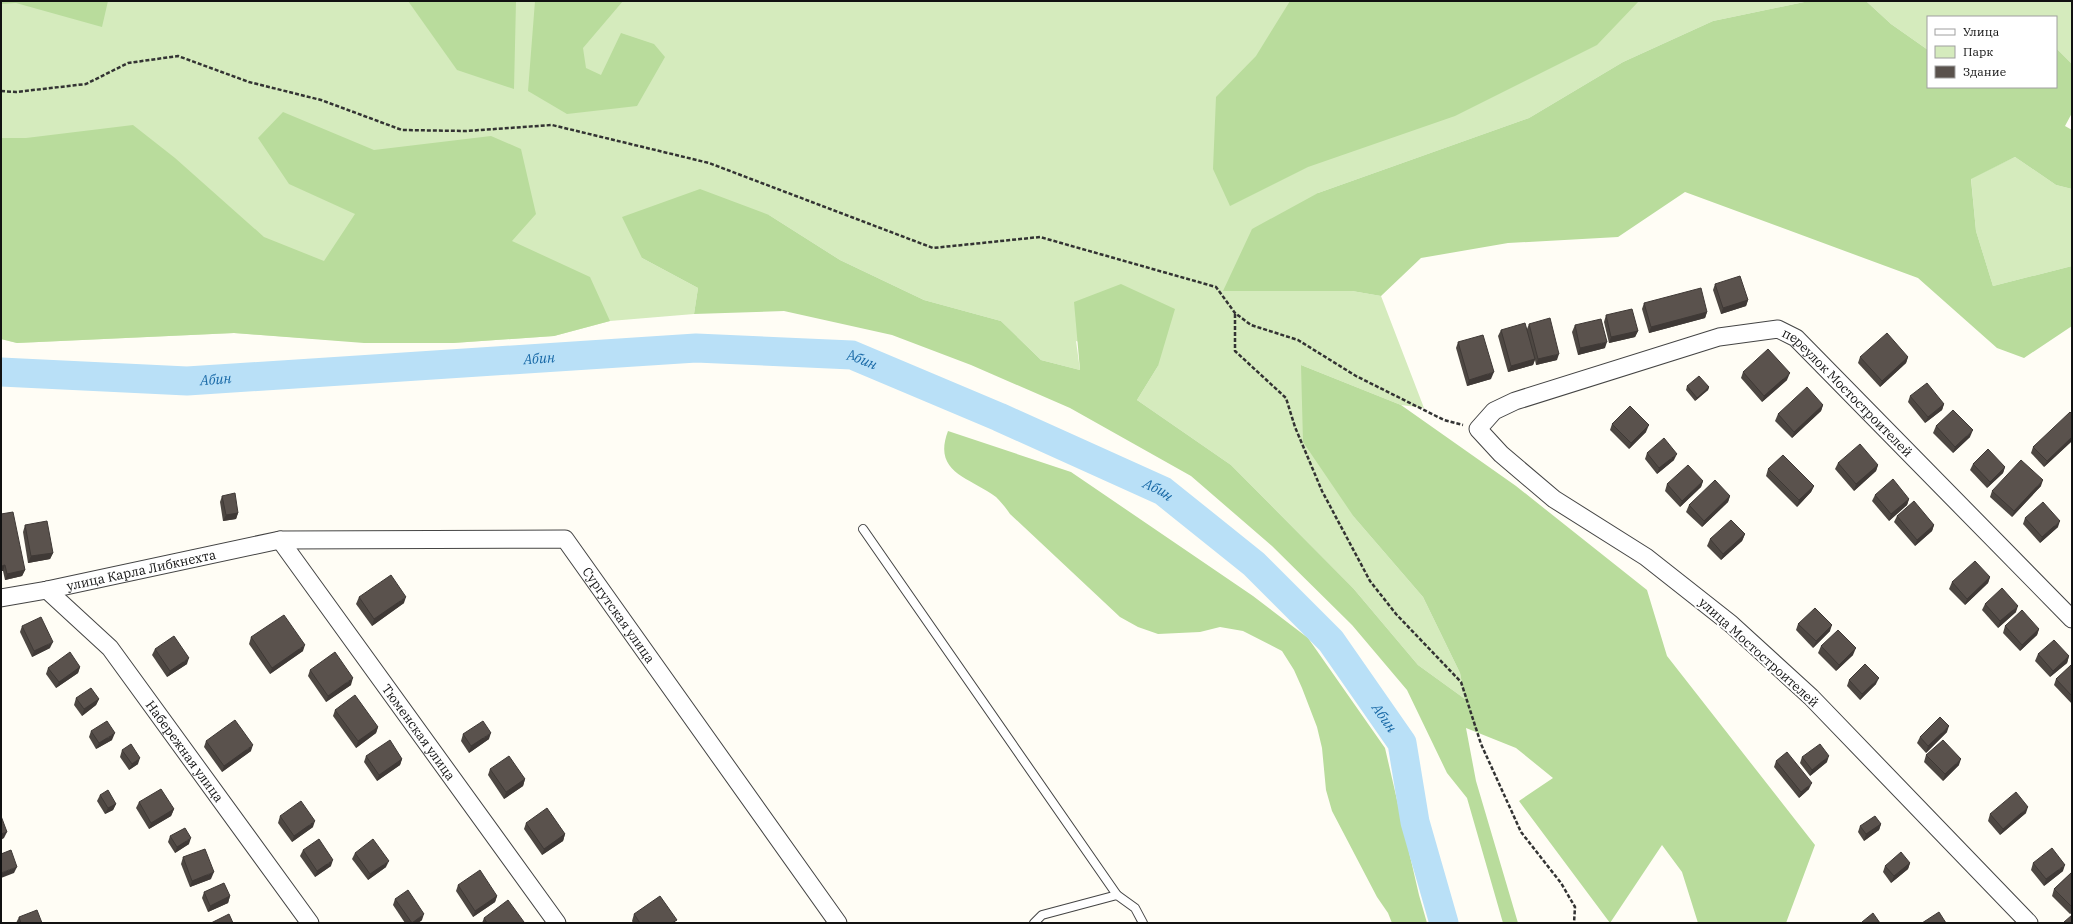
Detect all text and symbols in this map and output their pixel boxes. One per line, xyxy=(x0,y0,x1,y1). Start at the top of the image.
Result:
legend xyxy=(1927,16,2057,88)
text: Улица xyxy=(1963,24,2000,39)
text: Парк xyxy=(1963,44,1993,59)
text: Здание xyxy=(1963,64,2006,79)
street label: переулок Мостостроителей xyxy=(1779,324,1916,461)
water label: Абин xyxy=(845,346,880,374)
water label: Абин xyxy=(522,348,555,368)
water label: Абин xyxy=(198,369,232,389)
water label: Абин xyxy=(1140,474,1177,505)
street label: улица Карла Либкнехта xyxy=(65,546,218,595)
street label: Сургутская улица xyxy=(579,564,658,667)
street label: улица Мостостроителей xyxy=(1695,594,1822,711)
street label: Тюменская улица xyxy=(378,681,459,784)
street label: Набережная улица xyxy=(142,697,227,806)
water label: Абин xyxy=(1367,699,1401,736)

